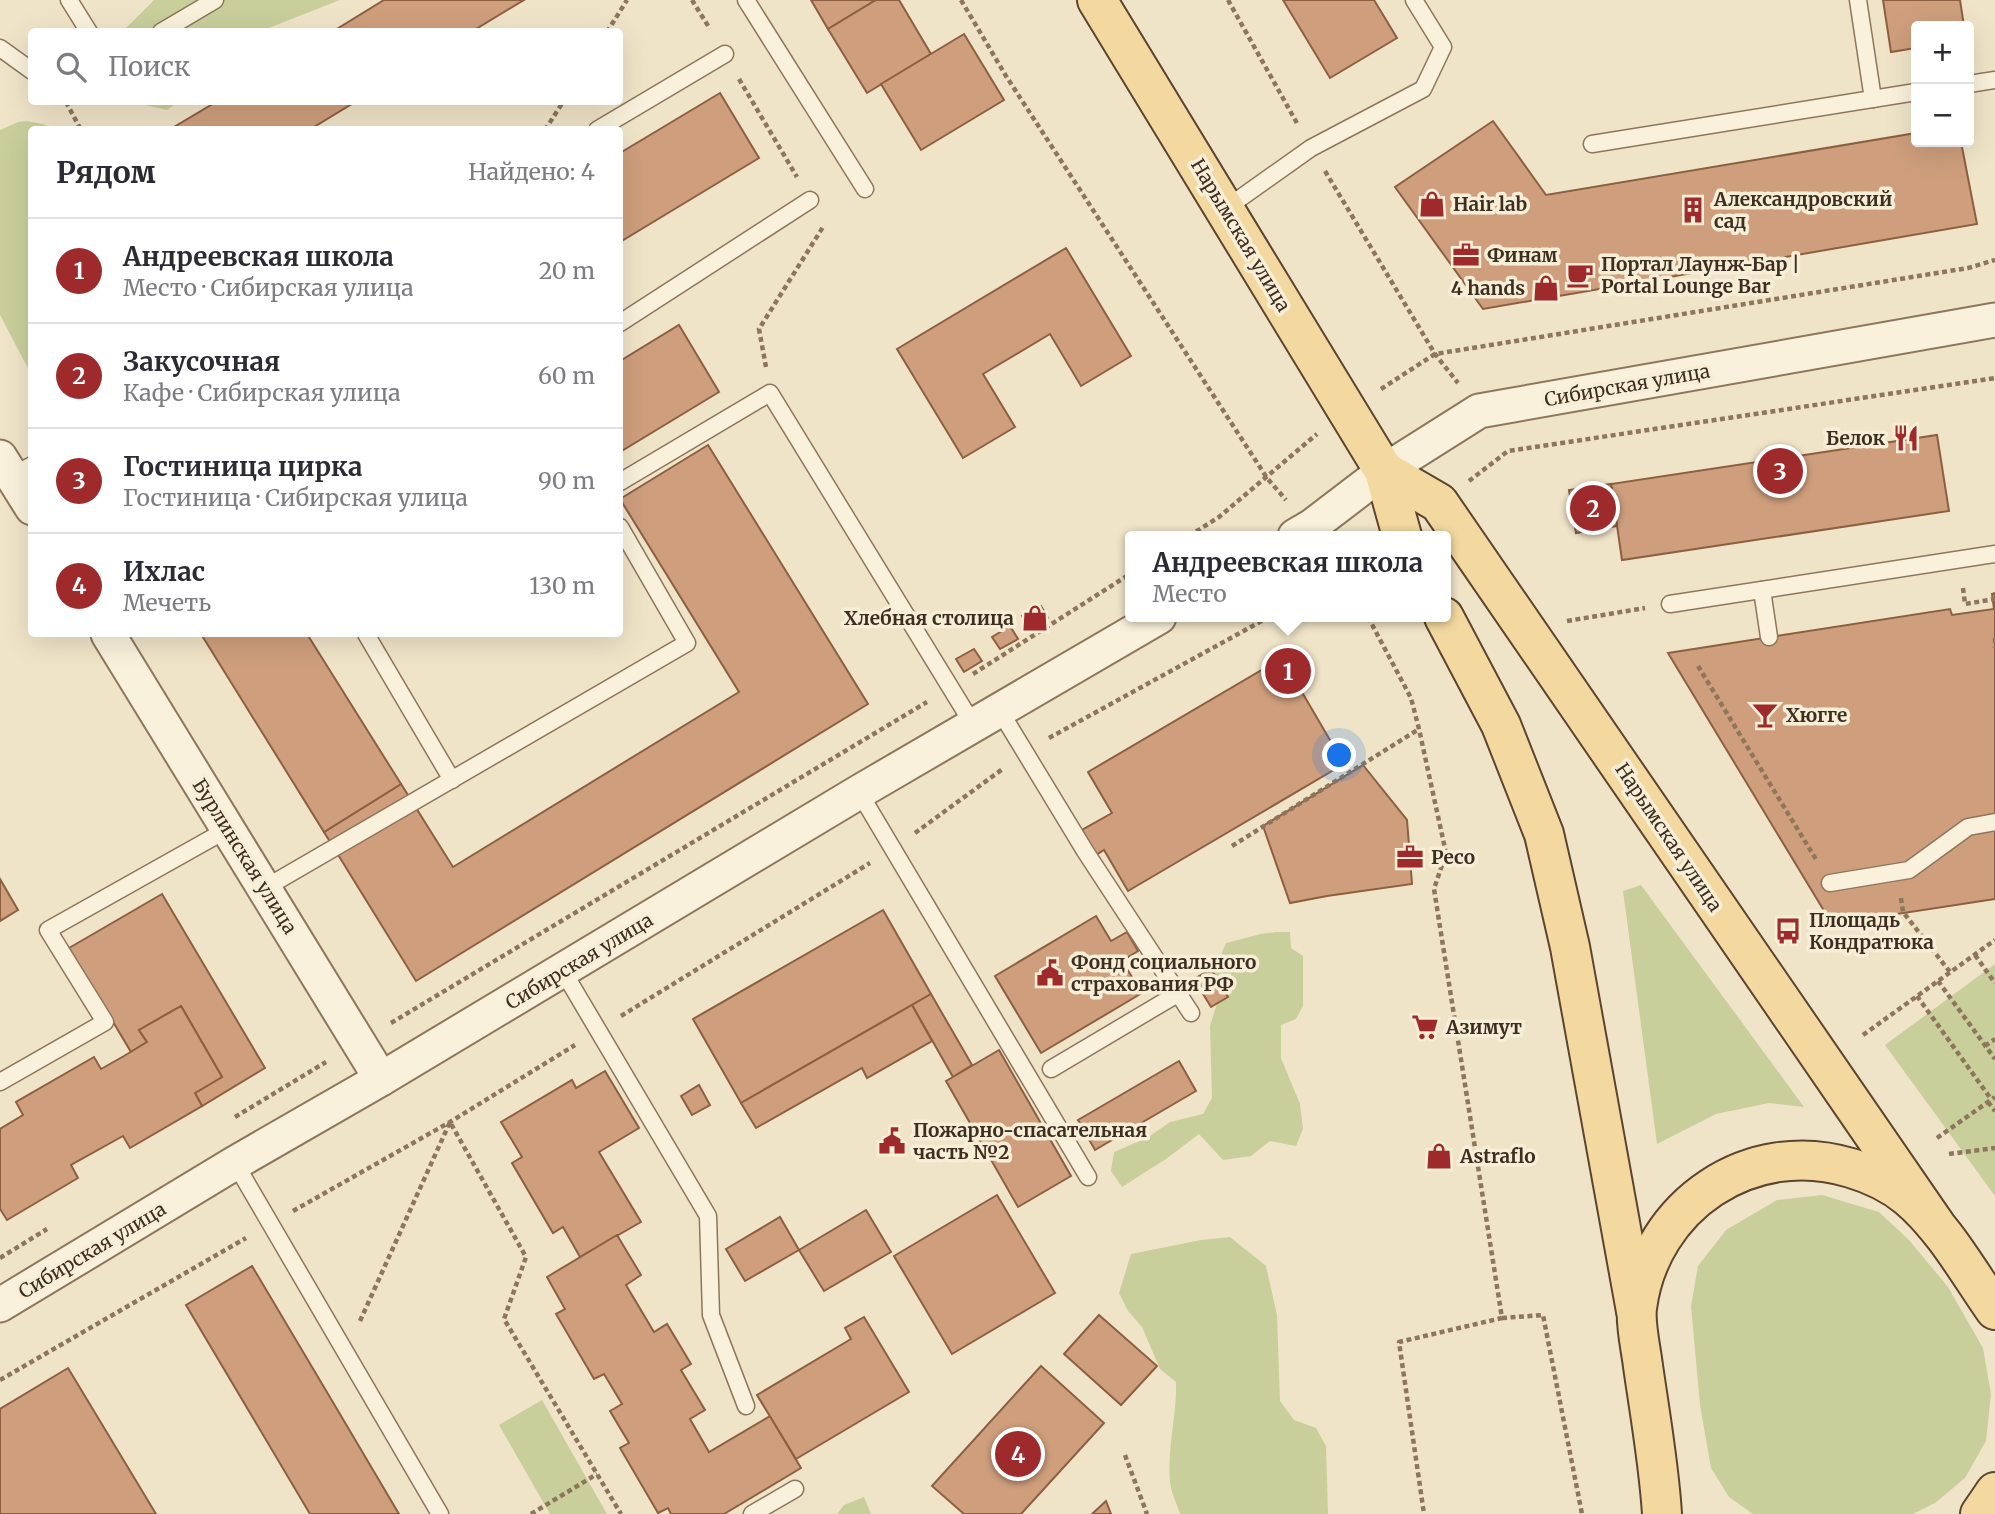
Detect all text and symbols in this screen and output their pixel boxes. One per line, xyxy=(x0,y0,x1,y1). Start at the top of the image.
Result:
map controls xyxy=(1911,21,1974,147)
button: + xyxy=(1911,21,1974,84)
search box xyxy=(28,28,623,105)
icon: search xyxy=(52,48,90,86)
text: Поиск xyxy=(108,50,190,83)
button: − xyxy=(1911,84,1974,147)
text: Рядом xyxy=(56,153,156,191)
street label: Нарымская улица xyxy=(1186,154,1296,316)
text: Найдено: 4 xyxy=(468,157,595,186)
place label: Александровский сад xyxy=(1713,187,1892,233)
shop icon: Hair lab xyxy=(1417,189,1447,219)
place label: Hair lab xyxy=(1453,192,1527,216)
building icon: Александровский сад xyxy=(1678,195,1708,225)
text: Андреевская школа xyxy=(123,240,394,273)
office icon: Финам xyxy=(1451,240,1481,270)
place label: Финам xyxy=(1487,243,1558,267)
place label: Портал Лаунж-Бар | Portal Lounge Bar xyxy=(1601,252,1800,298)
text: 1 xyxy=(74,256,84,285)
text: 20 m xyxy=(539,256,595,285)
cafe icon: Портал Лаунж-Бар | Portal Lounge Bar xyxy=(1565,260,1595,290)
text: Место · Сибирская улица xyxy=(123,273,414,302)
shop icon: 4 hands xyxy=(1531,273,1561,303)
place label: 4 hands xyxy=(1451,276,1525,300)
text: Закусочная xyxy=(123,345,280,378)
street label: Сибирская улица xyxy=(1542,359,1712,411)
text: 2 xyxy=(72,361,86,390)
text: 60 m xyxy=(538,361,595,390)
text: Кафе · Сибирская улица xyxy=(123,378,401,407)
restaurant icon: Белок xyxy=(1891,423,1921,453)
place label: Белок xyxy=(1826,426,1885,450)
pin: 3 xyxy=(1757,445,1803,497)
text: Гостиница цирка xyxy=(123,450,363,483)
text: 3 xyxy=(72,466,86,495)
text: 90 m xyxy=(538,466,595,495)
pin: 2 xyxy=(1570,482,1616,534)
text: Гостиница · Сибирская улица xyxy=(123,483,468,512)
popup xyxy=(1125,531,1451,622)
text: Андреевская школа xyxy=(1153,546,1423,579)
text: Ихлас xyxy=(123,555,205,588)
text: 4 xyxy=(72,571,86,600)
text: 130 m xyxy=(529,571,595,600)
text: Место xyxy=(1153,579,1227,608)
text: Мечеть xyxy=(123,588,211,617)
shop icon: Хлебная столица xyxy=(1020,603,1050,633)
place label: Хлебная столица xyxy=(844,606,1014,630)
pin: 1 xyxy=(1265,645,1311,697)
bar icon: Хюгге xyxy=(1750,700,1780,730)
place label: Хюгге xyxy=(1786,703,1847,727)
your location xyxy=(1322,738,1356,772)
street label: Нарымская улица xyxy=(1610,758,1728,916)
street label: Бурлинская улица xyxy=(187,774,303,938)
office icon: Рeco xyxy=(1395,842,1425,872)
place label: Рeco xyxy=(1431,845,1475,869)
street label: Сибирская улица xyxy=(501,908,657,1014)
place label: Площадь Кондратюка xyxy=(1809,908,1934,954)
bus stop icon: Площадь Кондратюка xyxy=(1773,916,1803,946)
place label: Фонд социального страхования РФ xyxy=(1071,950,1256,996)
public building icon: Фонд социального страхования РФ xyxy=(1035,958,1065,988)
supermarket icon: Азимут xyxy=(1410,1012,1440,1042)
place label: Азимут xyxy=(1445,1015,1522,1039)
place label: Пожарно-спасательная часть №2 xyxy=(913,1118,1147,1164)
public building icon: Пожарно-спасательная часть №2 xyxy=(877,1126,907,1156)
shop icon: Astraflo xyxy=(1424,1141,1454,1171)
place label: Astraflo xyxy=(1459,1144,1536,1168)
street label: Сибирская улица xyxy=(14,1197,170,1303)
pin: 4 xyxy=(995,1428,1041,1480)

